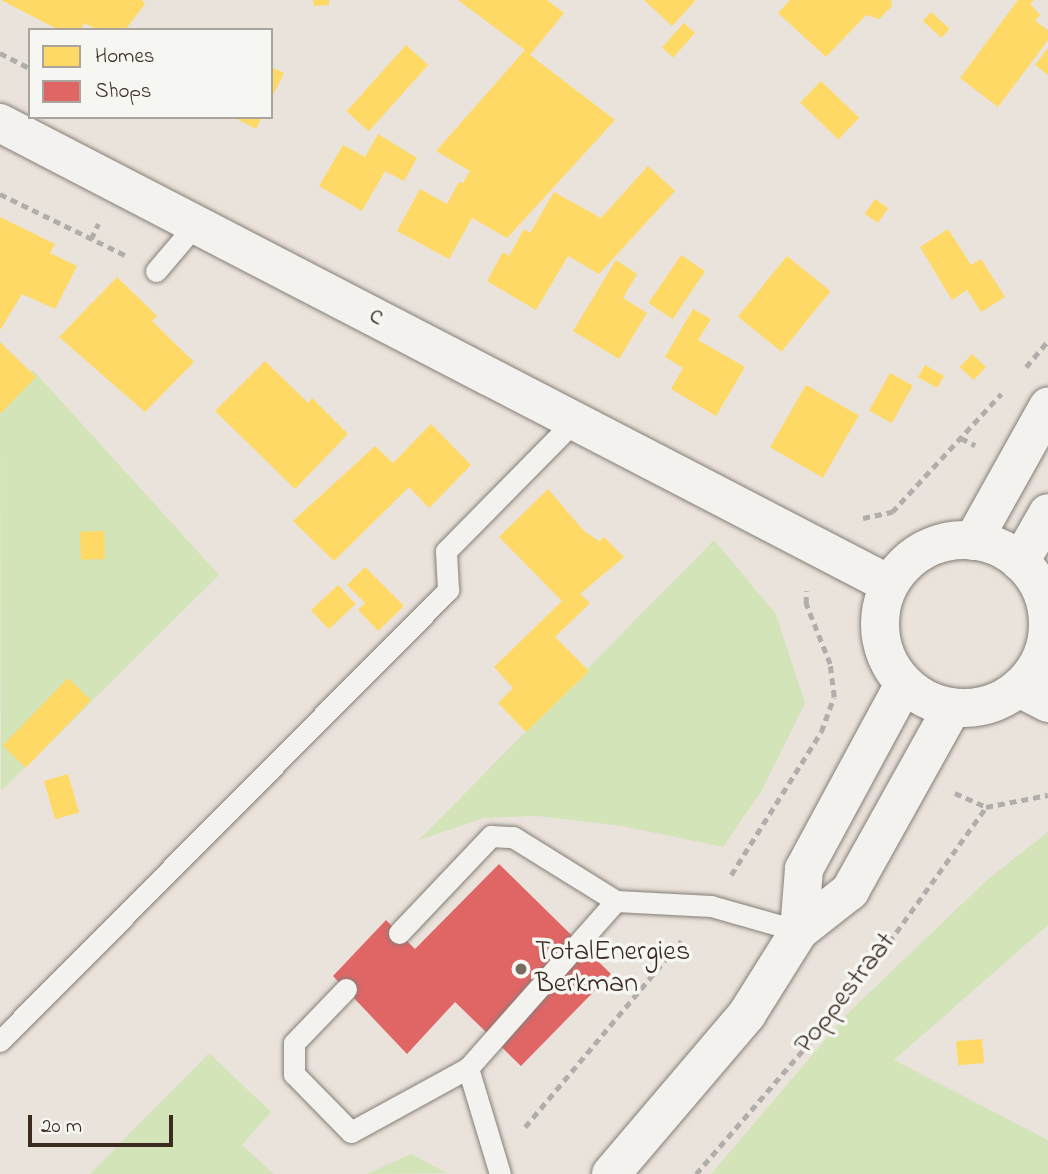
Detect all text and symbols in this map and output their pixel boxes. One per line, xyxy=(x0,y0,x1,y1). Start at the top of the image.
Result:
legend xyxy=(28,28,273,119)
text: Homes xyxy=(95,42,155,72)
text: Shops xyxy=(95,77,152,107)
street label: c xyxy=(363,299,389,335)
street label: Poppestraat xyxy=(788,927,904,1061)
place label: TotalEnergies Berkman xyxy=(535,936,690,1002)
marker: TotalEnergies Berkman xyxy=(513,961,529,977)
scale bar xyxy=(32,1100,177,1144)
text: 20 m xyxy=(41,1112,82,1142)

